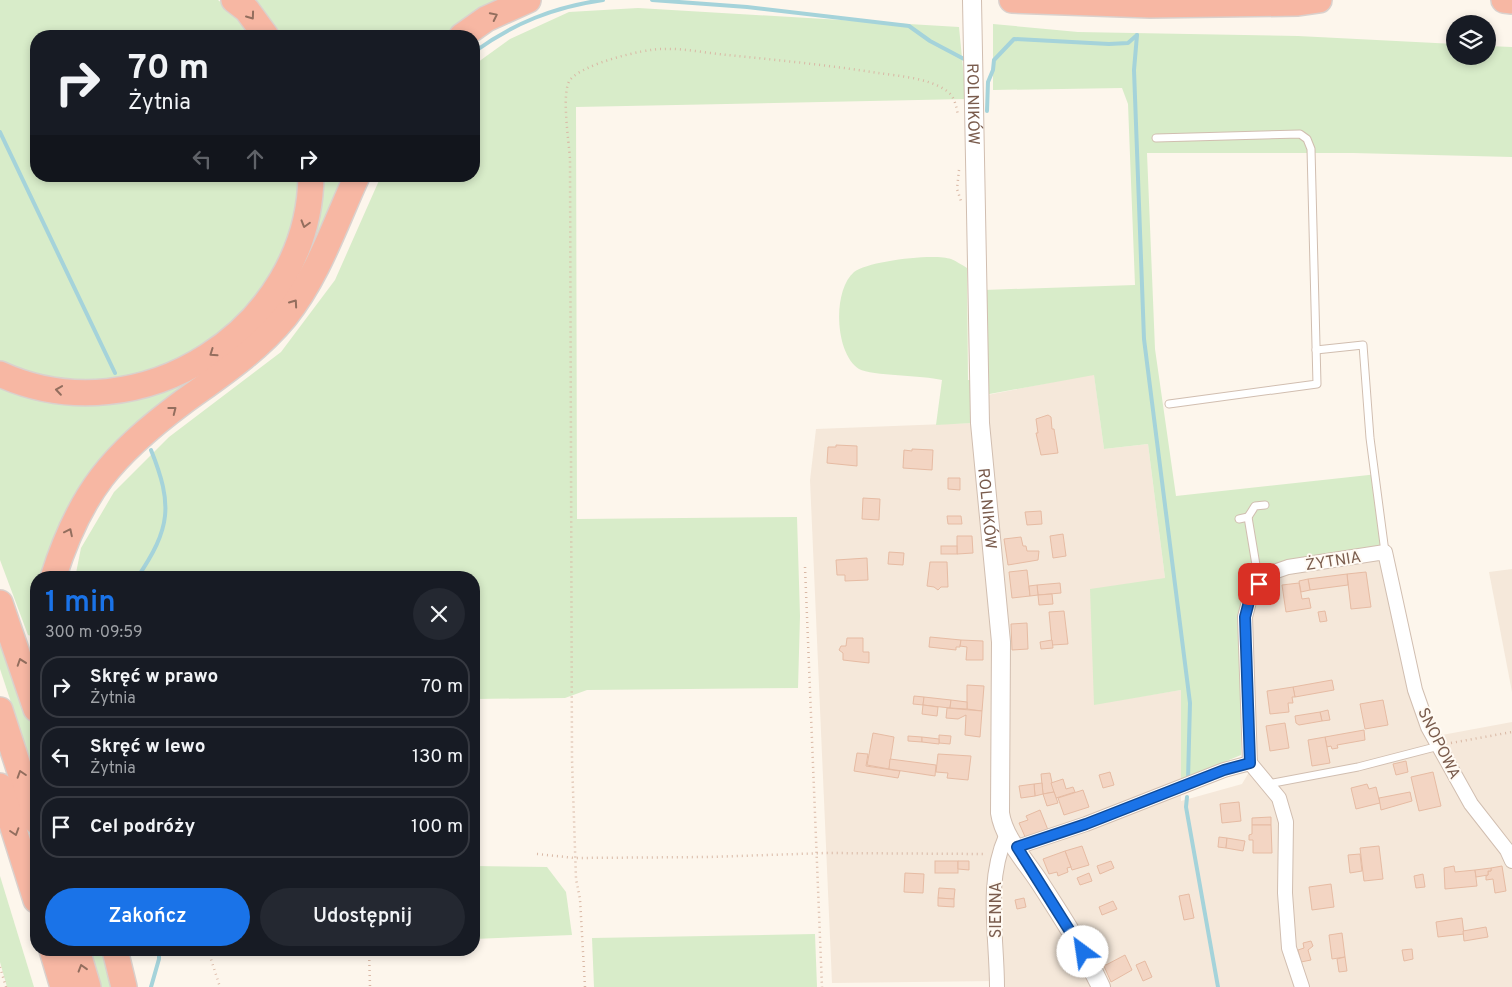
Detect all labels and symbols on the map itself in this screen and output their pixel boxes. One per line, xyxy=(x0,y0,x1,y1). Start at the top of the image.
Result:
one-way arrow xyxy=(246,10,254,19)
one-way arrow xyxy=(489,12,498,22)
street label: ROLNIKÓW xyxy=(961,63,984,145)
one-way arrow xyxy=(301,220,311,228)
one-way arrow xyxy=(288,299,297,309)
one-way arrow xyxy=(209,347,218,356)
one-way arrow xyxy=(54,385,62,396)
one-way arrow xyxy=(167,407,177,416)
street label: ROLNIKÓW xyxy=(972,467,1001,550)
one-way arrow xyxy=(63,528,73,537)
street label: ŻYTNIA xyxy=(1304,547,1363,576)
pin xyxy=(1238,563,1280,605)
one-way arrow xyxy=(16,659,26,667)
street label: SNOPOWA xyxy=(1412,705,1464,783)
one-way arrow xyxy=(17,771,27,779)
one-way arrow xyxy=(9,828,19,836)
street label: SIENNA xyxy=(987,882,1007,938)
position arrow xyxy=(1056,925,1108,977)
one-way arrow xyxy=(78,965,88,973)

